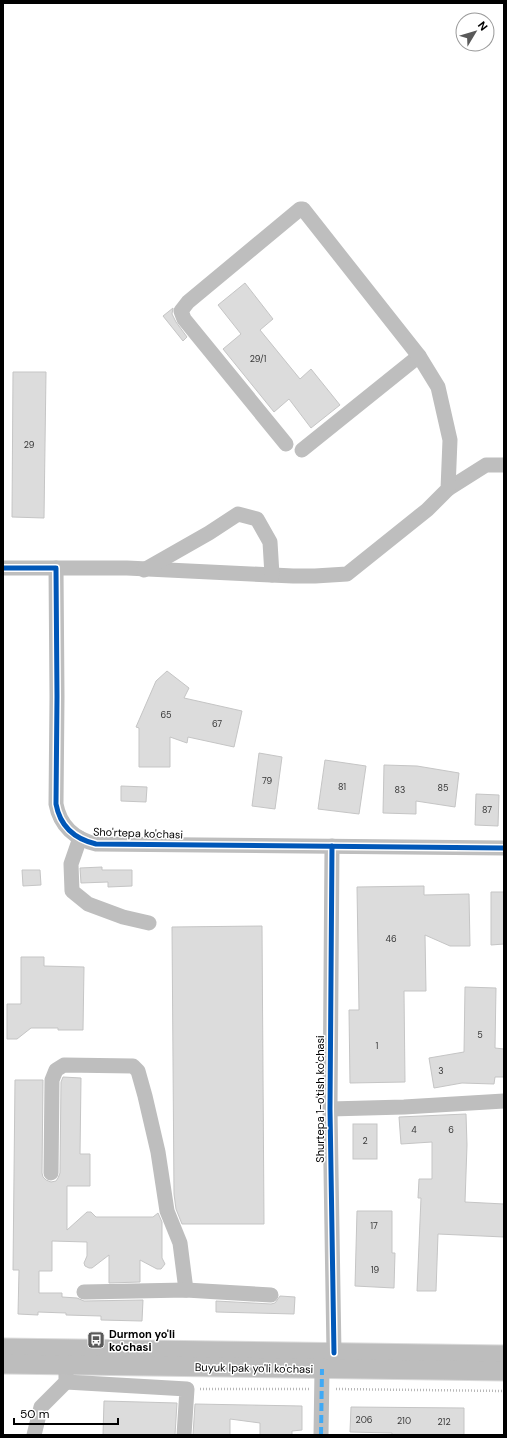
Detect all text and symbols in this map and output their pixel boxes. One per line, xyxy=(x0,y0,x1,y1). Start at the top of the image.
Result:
north arrow xyxy=(455,12,495,52)
text: N xyxy=(475,18,491,33)
house number: 29/1 xyxy=(250,353,267,365)
house number: 29 xyxy=(24,439,35,451)
house number: 65 xyxy=(161,709,171,721)
house number: 67 xyxy=(212,718,222,730)
house number: 79 xyxy=(262,775,272,787)
house number: 81 xyxy=(338,781,346,793)
house number: 85 xyxy=(438,782,448,794)
house number: 83 xyxy=(395,784,405,796)
house number: 87 xyxy=(482,804,492,816)
street label: Sho'rtepa ko'chasi xyxy=(93,824,183,842)
house number: 46 xyxy=(385,933,397,945)
house number: 5 xyxy=(477,1029,483,1041)
street label: Shurtepa 1-o'tish ko'chasi xyxy=(313,1035,327,1163)
house number: 1 xyxy=(376,1040,379,1052)
house number: 3 xyxy=(438,1065,444,1077)
house number: 4 xyxy=(411,1124,417,1136)
house number: 6 xyxy=(448,1124,454,1136)
house number: 2 xyxy=(362,1135,368,1147)
house number: 17 xyxy=(370,1220,378,1232)
house number: 19 xyxy=(371,1264,380,1276)
place label: Durmon yo'li ko'chasi xyxy=(109,1327,175,1354)
bus stop icon: Durmon yo'li ko'chasi xyxy=(86,1330,106,1350)
street label: Buyuk Ipak yo'li ko'chasi xyxy=(195,1360,313,1376)
scale bar xyxy=(14,1400,118,1426)
text: 50 m xyxy=(20,1406,49,1422)
house number: 206 xyxy=(356,1414,373,1426)
house number: 210 xyxy=(397,1415,411,1427)
house number: 212 xyxy=(437,1416,451,1428)

